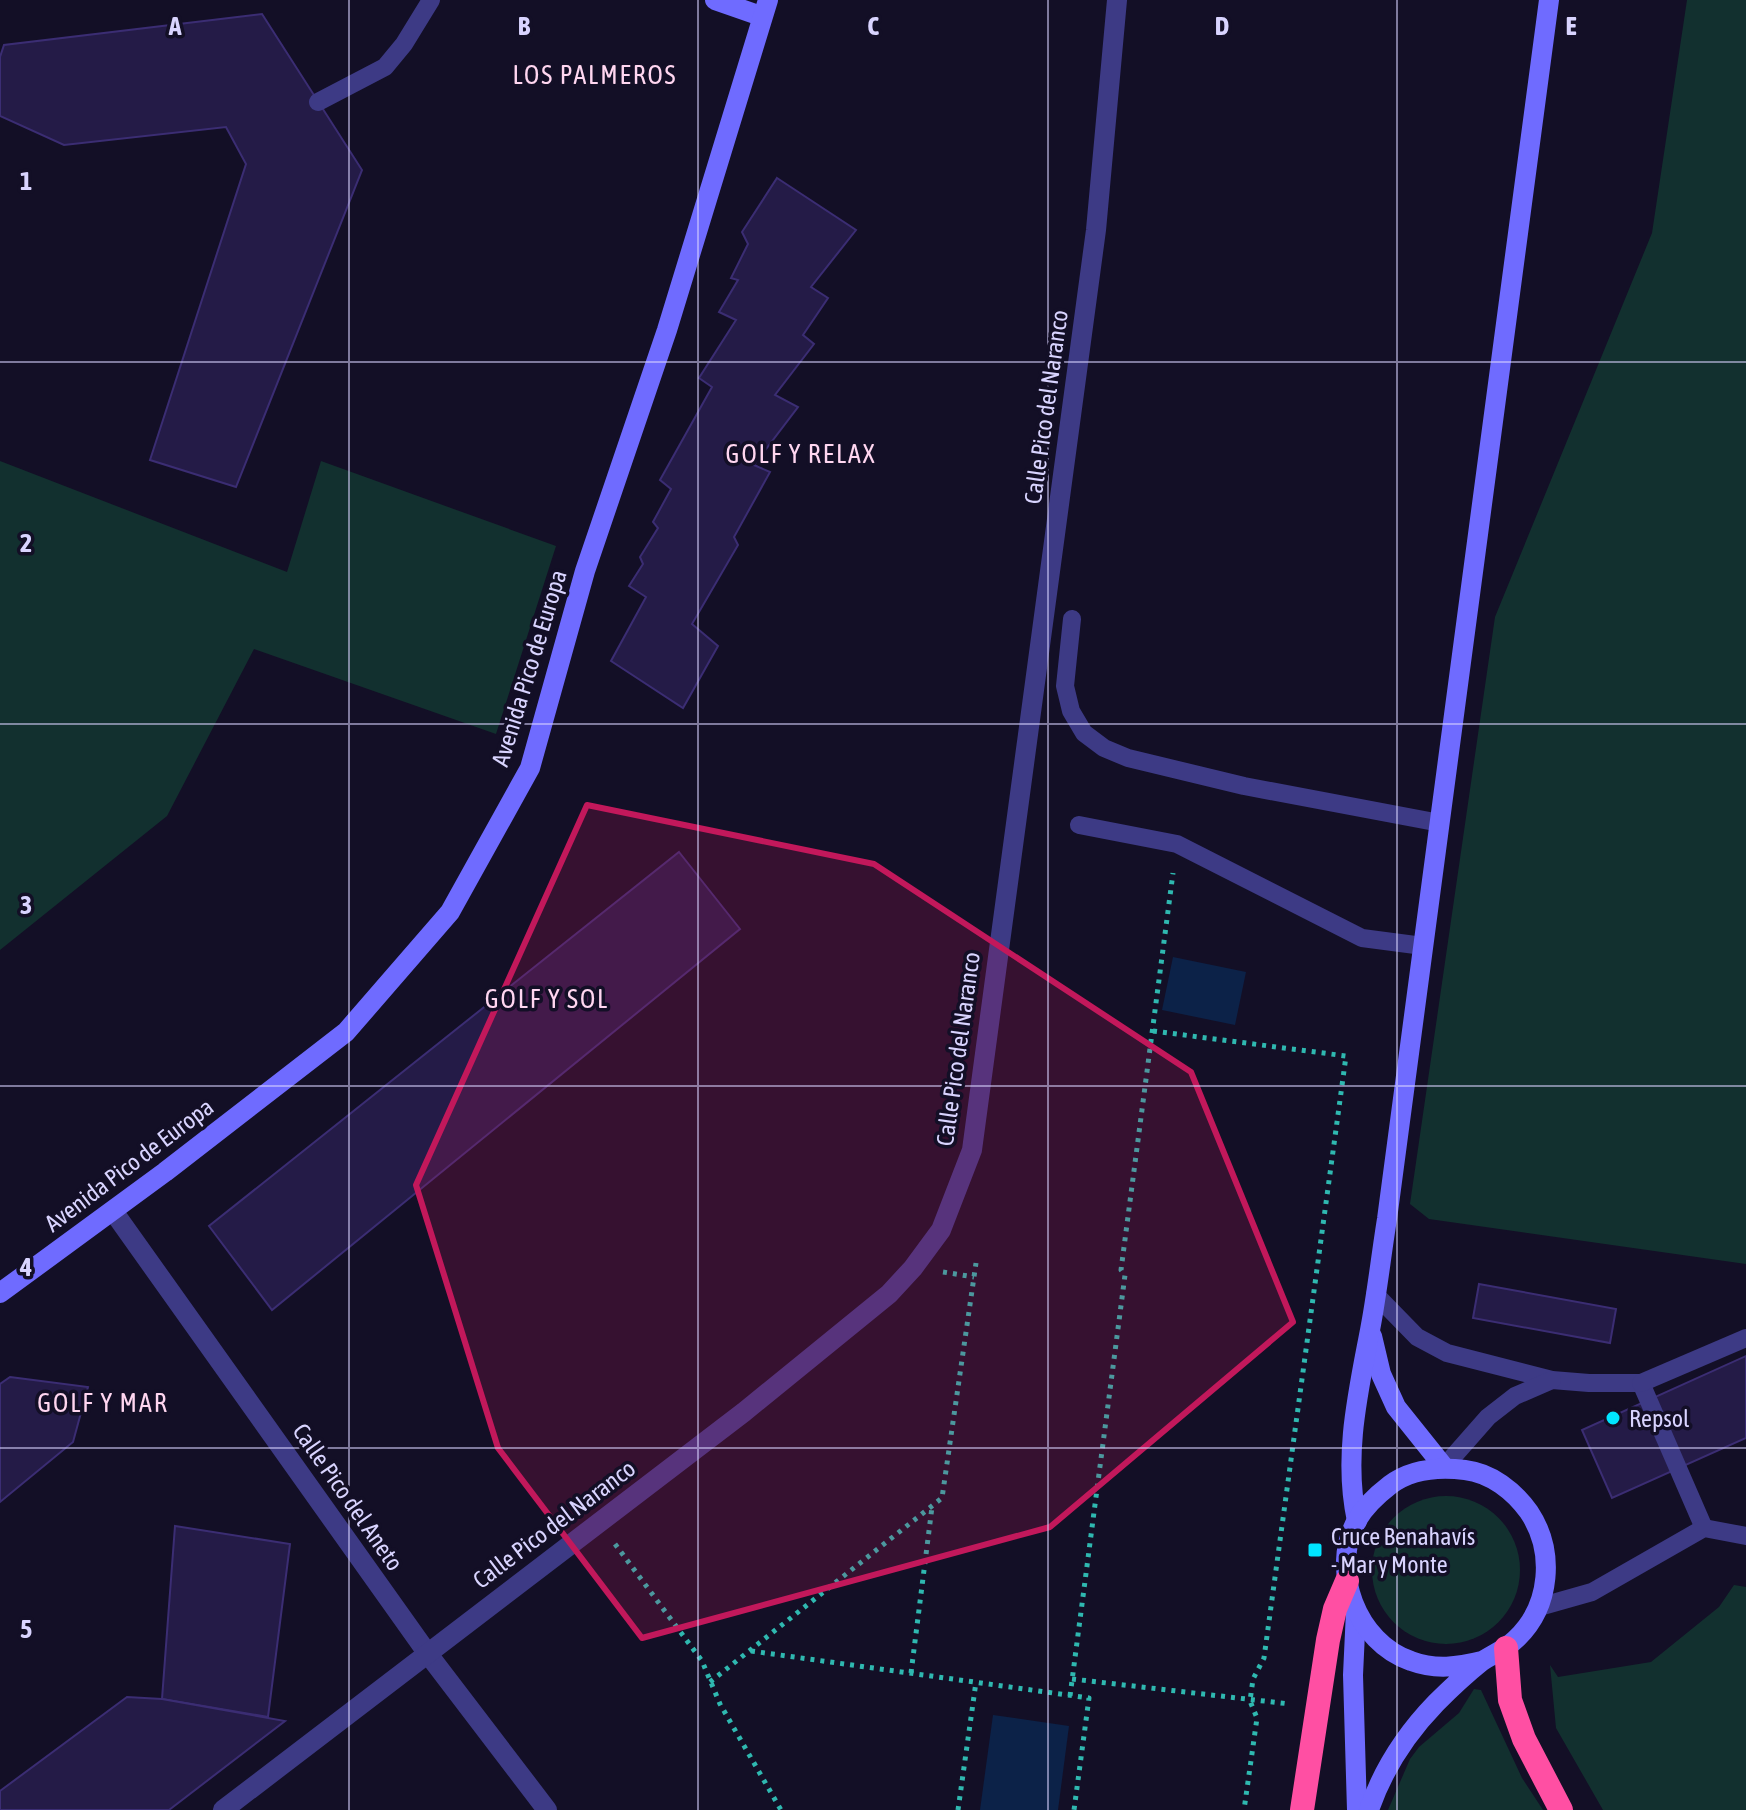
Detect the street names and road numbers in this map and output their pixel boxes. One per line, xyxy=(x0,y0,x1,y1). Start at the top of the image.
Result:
street label: Calle Pico del Naranco xyxy=(1019,308,1073,506)
street label: Avenida Pico de Europa xyxy=(486,567,572,769)
street label: Calle Pico del Naranco xyxy=(931,950,985,1148)
street label: Avenida Pico de Europa xyxy=(39,1093,219,1237)
street label: Calle Pico del Aneto xyxy=(287,1418,409,1576)
street label: Calle Pico del Naranco xyxy=(468,1454,640,1594)

